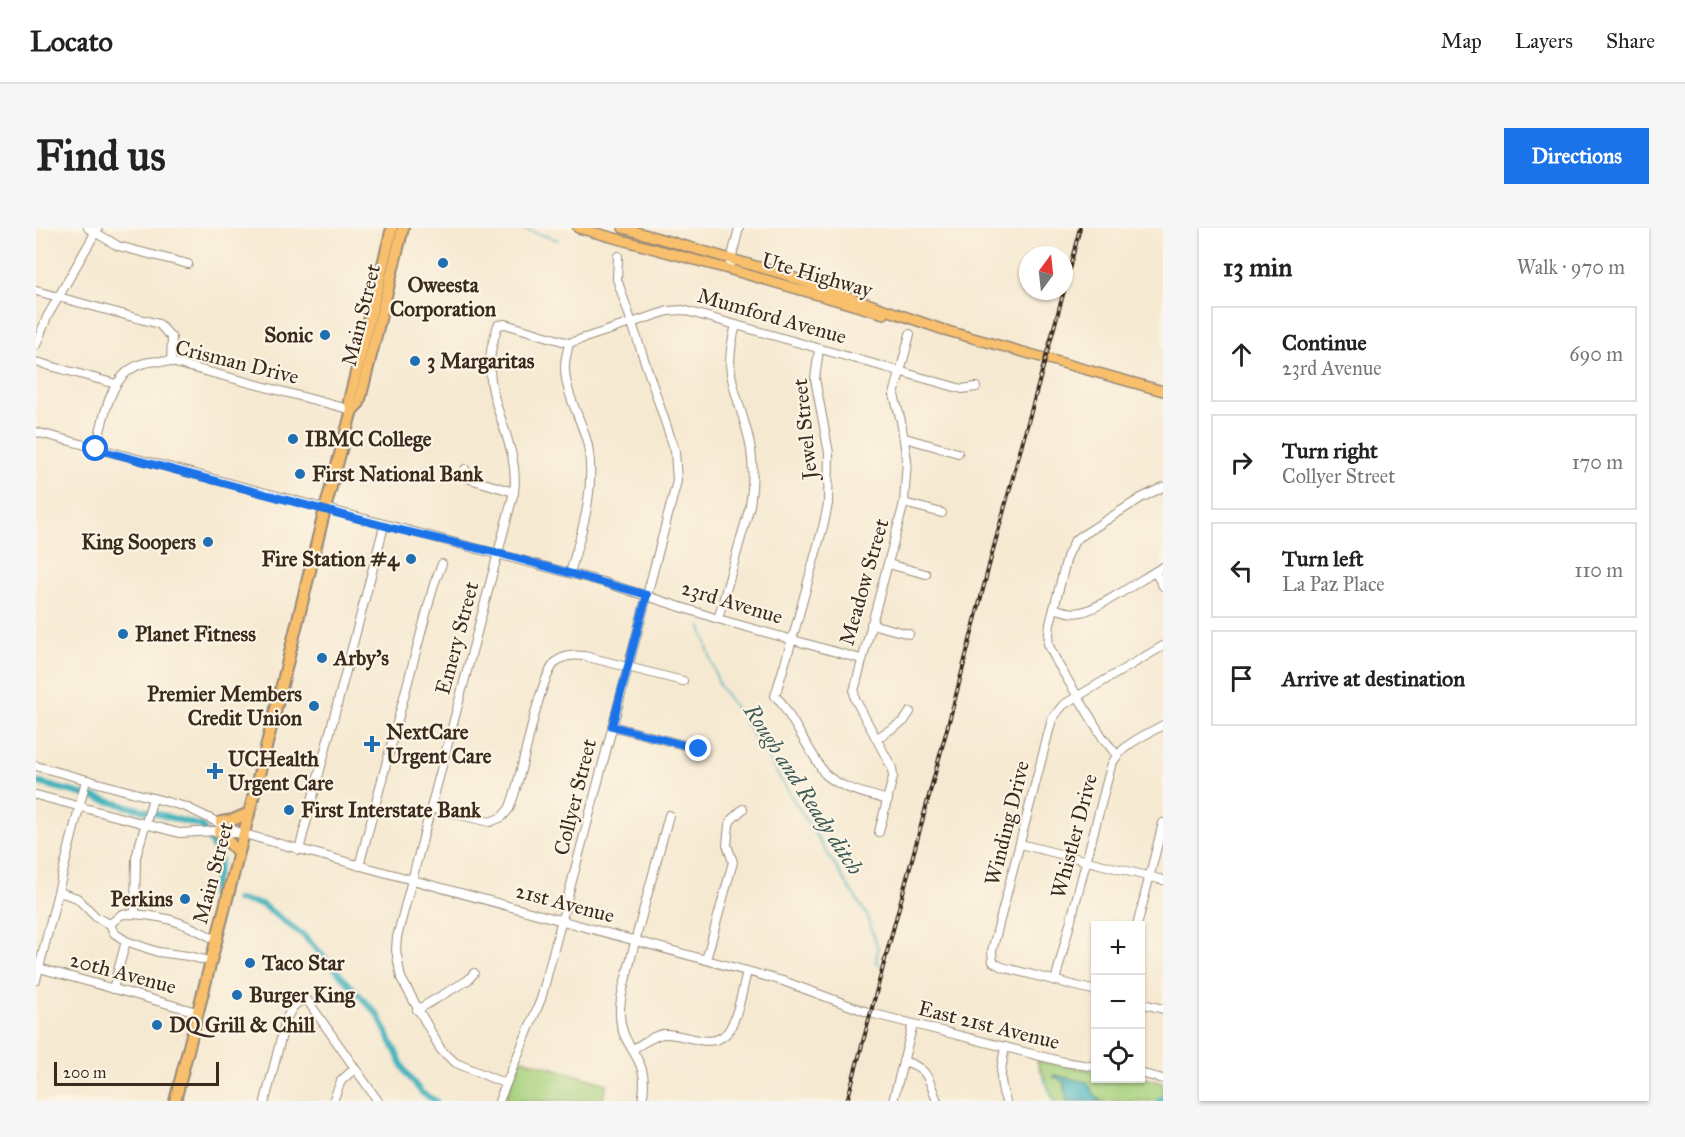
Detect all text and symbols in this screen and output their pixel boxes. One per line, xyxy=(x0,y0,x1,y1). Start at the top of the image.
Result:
text: Locato xyxy=(30,24,113,59)
text: Map xyxy=(1441,28,1482,54)
text: Layers xyxy=(1515,28,1573,54)
text: Share xyxy=(1606,28,1655,54)
button: Directions xyxy=(1504,128,1649,184)
text: Find us xyxy=(36,130,166,182)
north arrow xyxy=(1019,246,1073,300)
street label: Ute Highway xyxy=(759,247,877,304)
text: 13 min xyxy=(1223,251,1292,283)
text: Walk · 970 m xyxy=(1517,255,1625,279)
marker: Oweesta Corporation xyxy=(436,256,450,270)
street label: Main Street xyxy=(336,261,386,369)
place label: Oweesta Corporation xyxy=(390,272,497,322)
street label: Mumford Avenue xyxy=(695,282,850,350)
place label: Sonic xyxy=(264,322,313,348)
marker: Sonic xyxy=(318,328,332,342)
text: Continue xyxy=(1282,329,1367,356)
street label: Crisman Drive xyxy=(172,334,302,390)
icon: ahead xyxy=(1225,338,1258,371)
text: 690 m xyxy=(1569,342,1623,366)
place label: 3 Margaritas xyxy=(427,348,535,374)
marker: 3 Margaritas xyxy=(408,354,422,368)
text: 23rd Avenue xyxy=(1282,356,1382,380)
street label: Jewel Street xyxy=(787,377,823,483)
place label: IBMC College xyxy=(305,426,432,452)
marker: IBMC College xyxy=(286,432,300,446)
route start xyxy=(82,435,108,461)
text: Turn right xyxy=(1282,437,1378,464)
icon: right xyxy=(1225,446,1258,479)
text: 170 m xyxy=(1572,450,1623,474)
place label: First National Bank xyxy=(312,461,485,487)
text: Collyer Street xyxy=(1282,464,1395,488)
marker: First National Bank xyxy=(293,467,307,481)
street label: Meadow Street xyxy=(833,515,895,648)
place label: King Soopers xyxy=(81,529,196,555)
marker: King Soopers xyxy=(201,535,215,549)
text: Turn left xyxy=(1282,545,1364,572)
place label: Fire Station #4 xyxy=(262,546,400,572)
marker: Fire Station #4 xyxy=(404,552,418,566)
icon: left xyxy=(1225,554,1258,587)
text: 110 m xyxy=(1575,558,1623,582)
text: La Paz Place xyxy=(1282,572,1385,596)
street label: 23rd Avenue xyxy=(678,574,786,630)
street label: Emery Street xyxy=(429,578,485,697)
place label: Planet Fitness xyxy=(135,621,256,647)
marker: Planet Fitness xyxy=(116,627,130,641)
place label: Arby's xyxy=(332,645,389,671)
marker: Arby's xyxy=(315,651,329,665)
icon: arrive xyxy=(1225,662,1258,695)
text: Arrive at destination xyxy=(1282,665,1465,692)
place label: Premier Members Credit Union xyxy=(147,681,303,731)
water label: Rough and Ready ditch xyxy=(738,698,869,880)
marker: Premier Members Credit Union xyxy=(307,699,321,713)
place label: NextCare Urgent Care xyxy=(386,719,492,769)
marker: NextCare Urgent Care xyxy=(363,735,381,753)
route end xyxy=(685,735,711,761)
street label: Collyer Street xyxy=(548,736,602,858)
place label: UCHealth Urgent Care xyxy=(228,746,334,796)
street label: Winding Drive xyxy=(979,758,1035,888)
marker: UCHealth Urgent Care xyxy=(206,762,224,780)
street label: Whistler Drive xyxy=(1045,771,1103,901)
place label: First Interstate Bank xyxy=(301,797,482,823)
marker: First Interstate Bank xyxy=(282,803,296,817)
street label: Main Street xyxy=(187,819,239,927)
street label: 21st Avenue xyxy=(513,877,618,929)
place label: Perkins xyxy=(110,886,173,912)
marker: Perkins xyxy=(178,892,192,906)
map controls xyxy=(1091,921,1145,1083)
button: + xyxy=(1091,921,1145,975)
street label: 20th Avenue xyxy=(67,946,179,1000)
place label: Taco Star xyxy=(261,950,346,976)
marker: Taco Star xyxy=(243,956,257,970)
button: − xyxy=(1091,975,1145,1029)
place label: Burger King xyxy=(249,982,356,1008)
marker: Burger King xyxy=(230,988,244,1002)
street label: East 21st Avenue xyxy=(916,995,1063,1055)
place label: DQ Grill & Chill xyxy=(169,1012,317,1038)
marker: DQ Grill & Chill xyxy=(150,1018,164,1032)
button: locate xyxy=(1091,1029,1145,1083)
scale bar xyxy=(54,1059,219,1086)
text: 200 m xyxy=(63,1063,106,1082)

